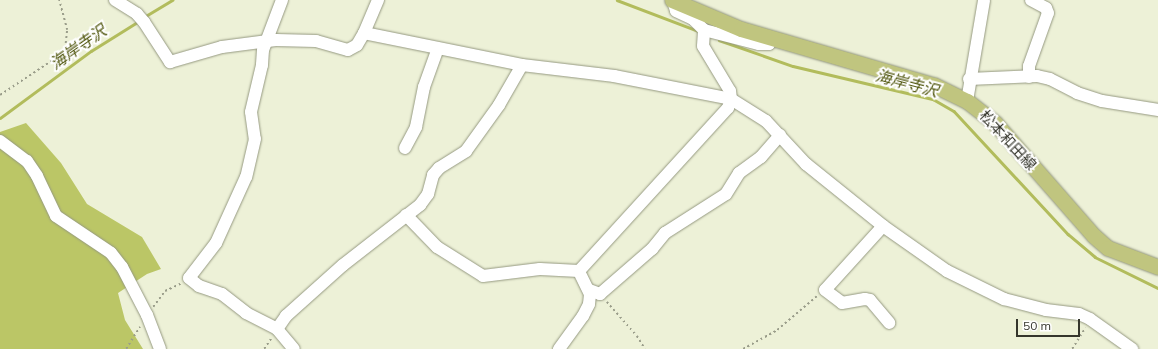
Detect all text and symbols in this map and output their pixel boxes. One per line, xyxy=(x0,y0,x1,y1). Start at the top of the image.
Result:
water label: 海岸寺沢 xyxy=(46,21,110,73)
water label: 海岸寺沢 xyxy=(874,65,940,101)
street label: 松本和田線 xyxy=(976,106,1040,174)
scale bar xyxy=(1018,311,1082,337)
text: 50 m xyxy=(1023,318,1051,333)

